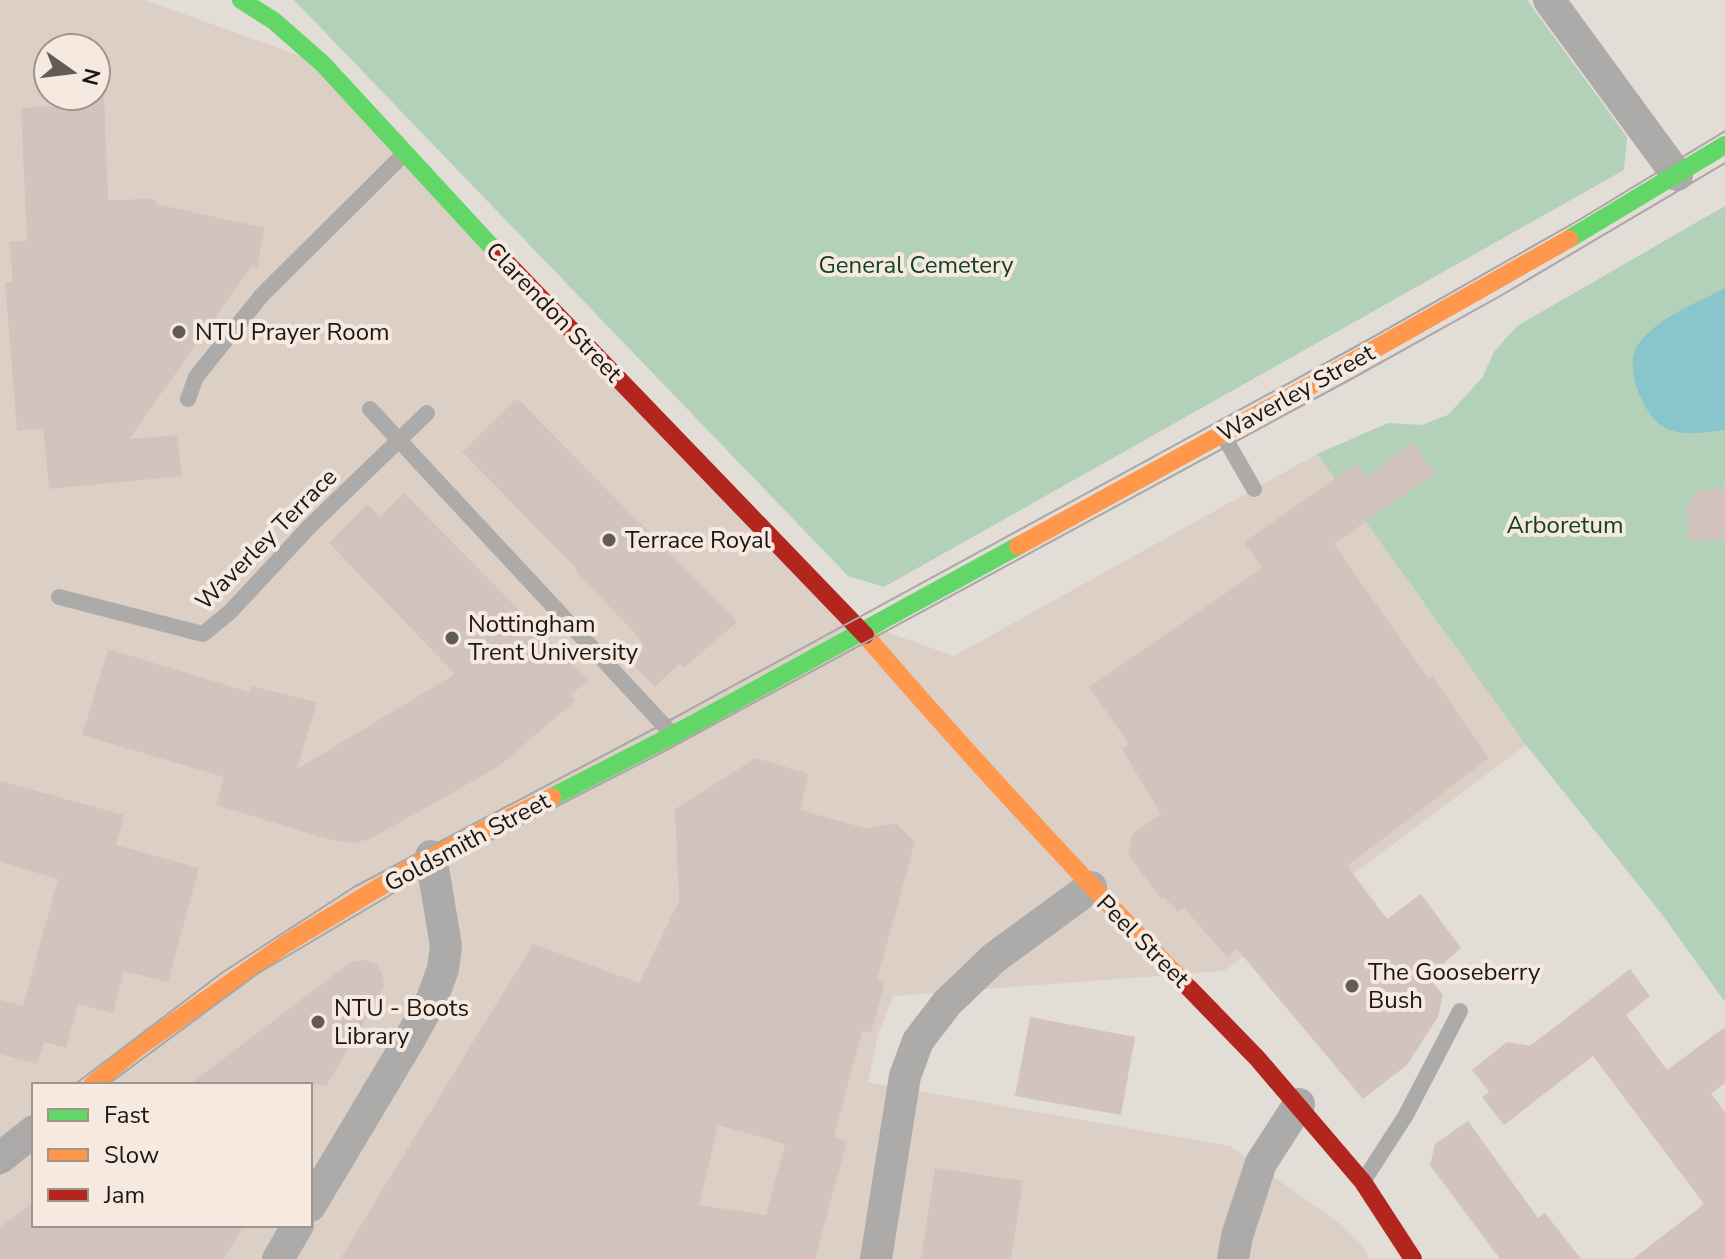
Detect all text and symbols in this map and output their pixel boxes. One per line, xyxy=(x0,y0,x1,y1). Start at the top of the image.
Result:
north arrow xyxy=(32,32,112,112)
text: N xyxy=(74,65,107,88)
street label: Clarendon Street xyxy=(479,235,630,390)
park label: General Cemetery xyxy=(818,249,1014,281)
place label: NTU Prayer Room xyxy=(195,316,390,348)
marker: NTU Prayer Room xyxy=(170,323,188,341)
street label: Waverley Street xyxy=(1212,336,1381,449)
street label: Waverley Terrace xyxy=(188,461,344,617)
park label: Arboretum xyxy=(1506,509,1624,541)
place label: Terrace Royal xyxy=(625,524,771,556)
marker: Terrace Royal xyxy=(600,531,618,549)
place label: Nottingham Trent University xyxy=(468,608,639,668)
marker: Nottingham Trent University xyxy=(443,629,461,647)
street label: Goldsmith Street xyxy=(379,785,556,899)
street label: Peel Street xyxy=(1090,888,1197,995)
place label: The Gooseberry Bush xyxy=(1368,956,1541,1016)
marker: The Gooseberry Bush xyxy=(1343,977,1361,995)
place label: NTU - Boots Library xyxy=(334,992,469,1052)
marker: NTU - Boots Library xyxy=(309,1013,327,1031)
legend xyxy=(32,1083,312,1227)
text: Fast xyxy=(104,1099,150,1131)
text: Slow xyxy=(104,1139,159,1171)
text: Jam xyxy=(103,1179,145,1211)

